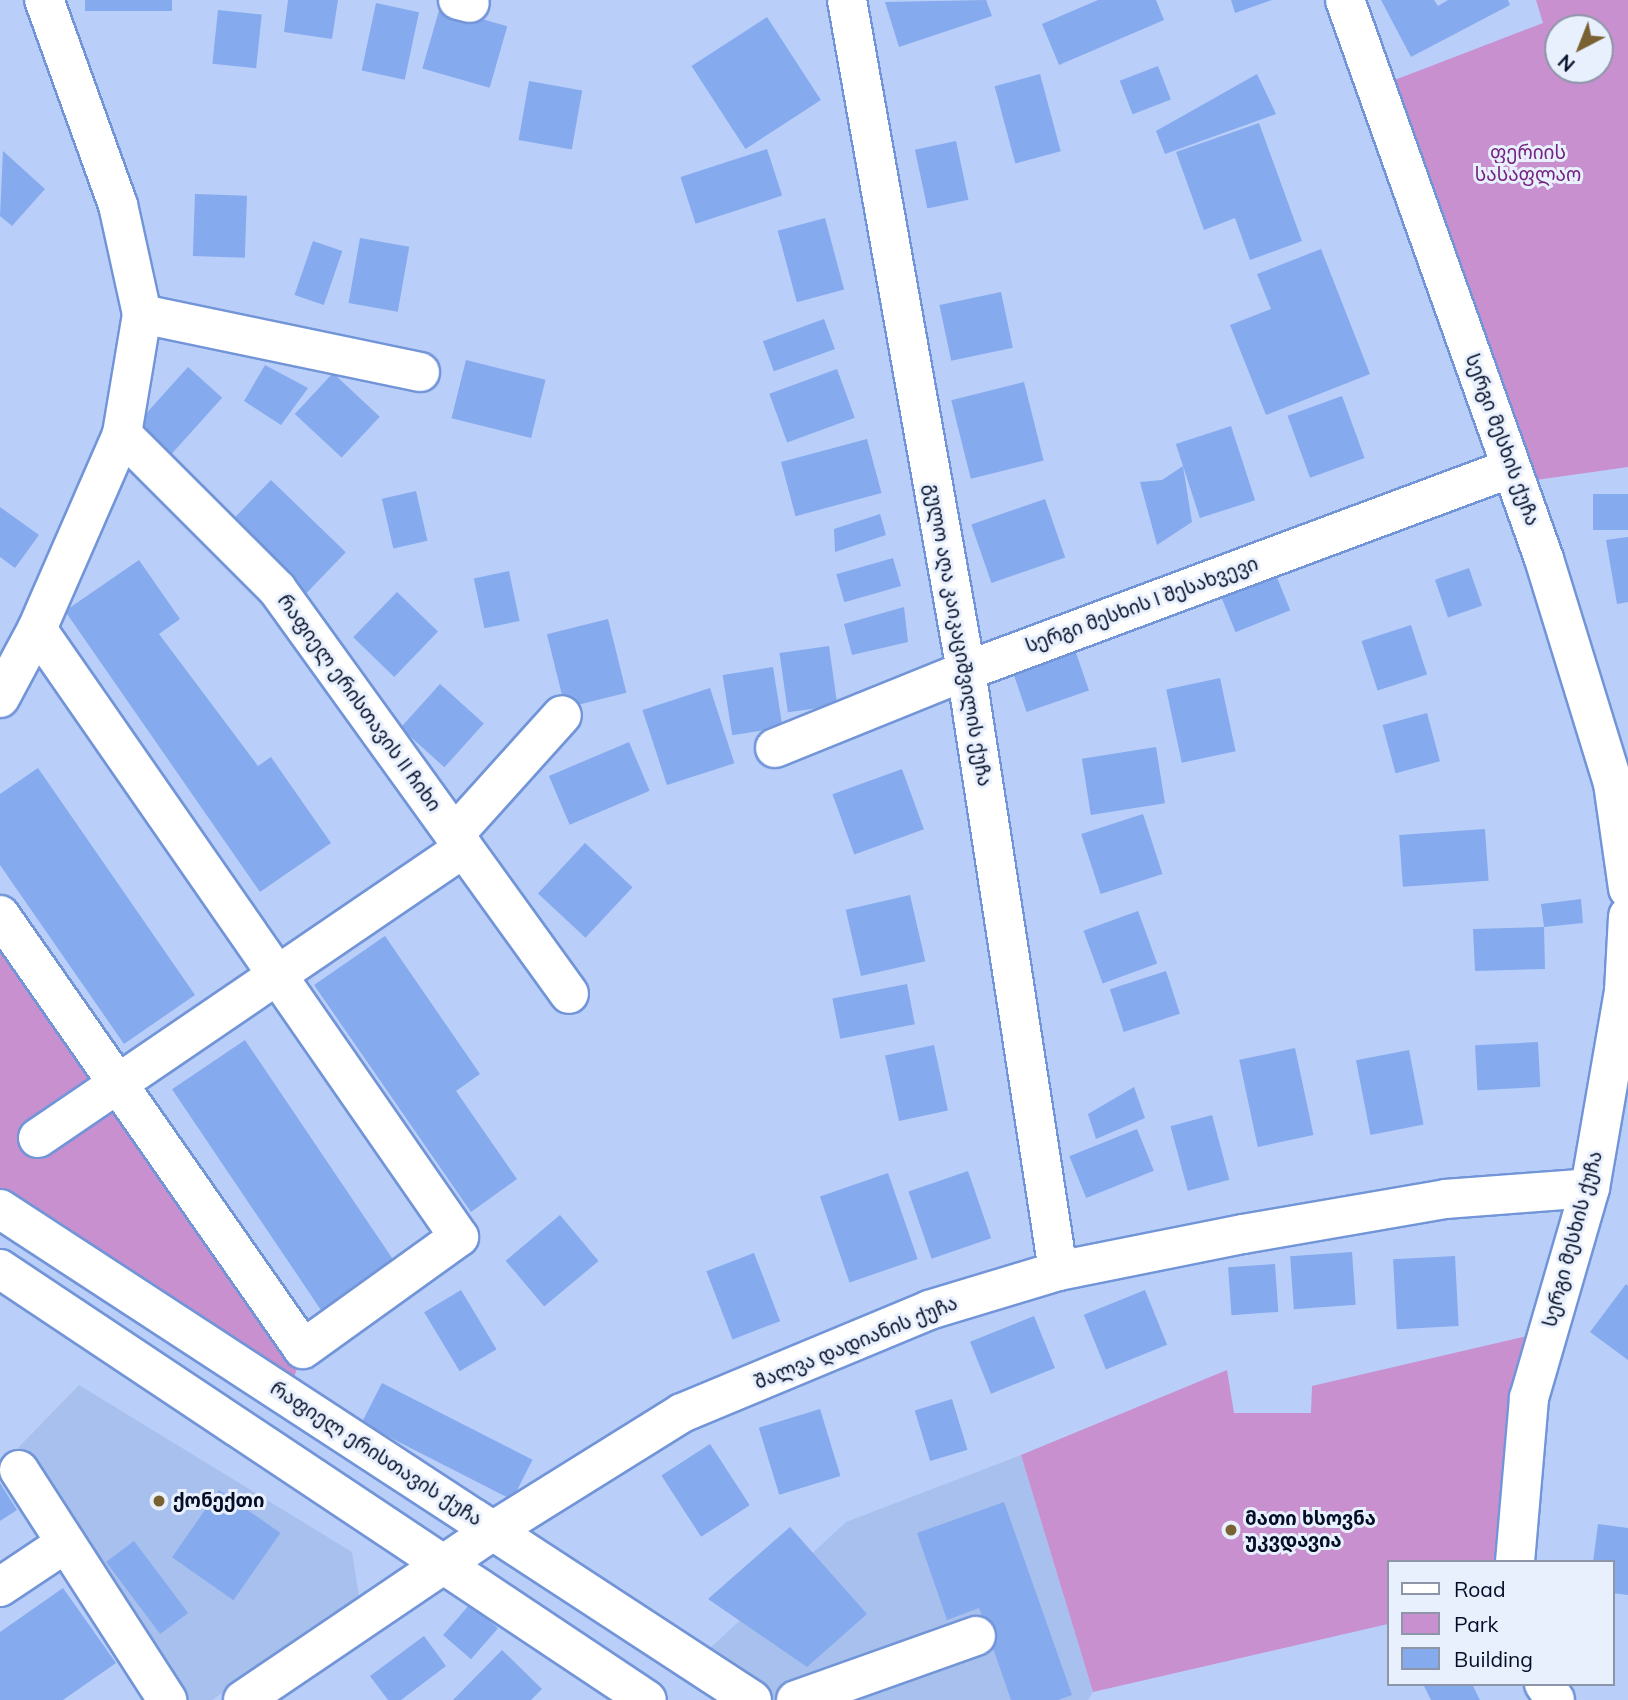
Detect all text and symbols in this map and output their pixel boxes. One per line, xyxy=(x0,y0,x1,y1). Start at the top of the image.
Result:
north arrow xyxy=(1544,14,1614,84)
text: N xyxy=(1553,49,1580,77)
park label: ფერიის სასაფლაო xyxy=(1475,142,1581,186)
street label: სერგი მესხის ქუჩა xyxy=(1460,351,1544,529)
street label: გულო აღა კაიკაციშვილის ქუჩა xyxy=(920,482,996,788)
street label: სერგი მესხის I შესახვევი xyxy=(1023,552,1261,658)
street label: რაფიელ ერისთავის II ჩიხი xyxy=(273,590,445,816)
street label: სერგი მესხის ქუჩა xyxy=(1539,1149,1607,1329)
street label: შალვა დადიანის ქუჩა xyxy=(751,1292,961,1394)
street label: რაფიელ ერისთავის ქუჩა xyxy=(266,1377,486,1531)
place label: ქონექთი xyxy=(173,1490,264,1512)
marker: ქონექთი xyxy=(151,1493,167,1509)
place label: მათი ხსოვნა უკვდავია xyxy=(1245,1508,1376,1552)
marker: მათი ხსოვნა უკვდავია xyxy=(1223,1522,1239,1538)
legend xyxy=(1386,1560,1614,1686)
text: Road xyxy=(1454,1576,1505,1602)
text: Park xyxy=(1454,1611,1498,1637)
text: Building xyxy=(1454,1646,1533,1672)

